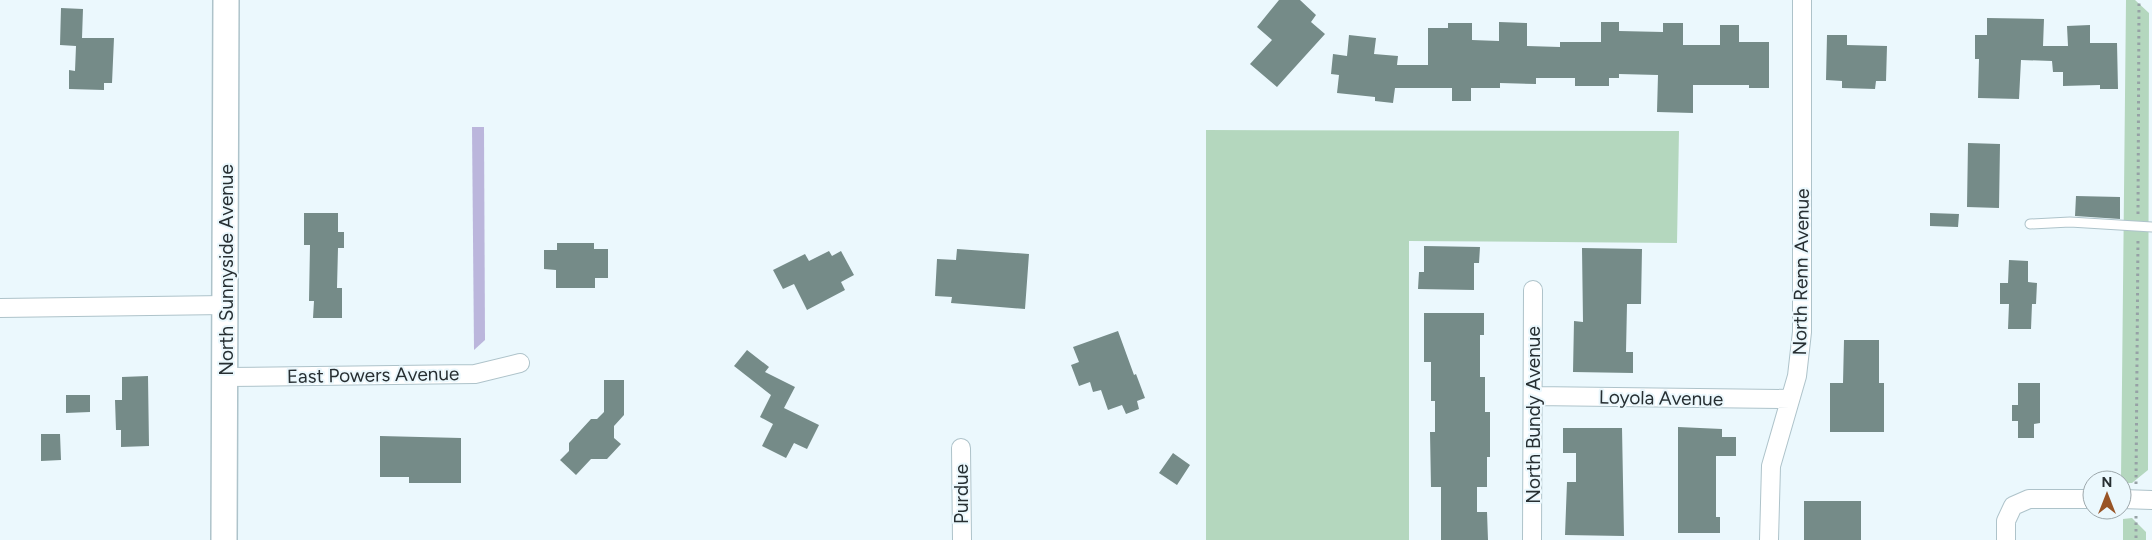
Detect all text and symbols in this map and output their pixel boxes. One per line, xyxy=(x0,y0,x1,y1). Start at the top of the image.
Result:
street label: North Sunnyside Avenue xyxy=(215,164,238,376)
street label: North Renn Avenue xyxy=(1788,188,1814,356)
street label: North Bundy Avenue xyxy=(1522,326,1545,504)
street label: East Powers Avenue xyxy=(287,362,459,388)
street label: Loyola Avenue xyxy=(1599,385,1723,411)
street label: Purdue xyxy=(950,464,973,524)
north arrow xyxy=(2082,470,2132,520)
text: N xyxy=(2102,474,2112,491)

